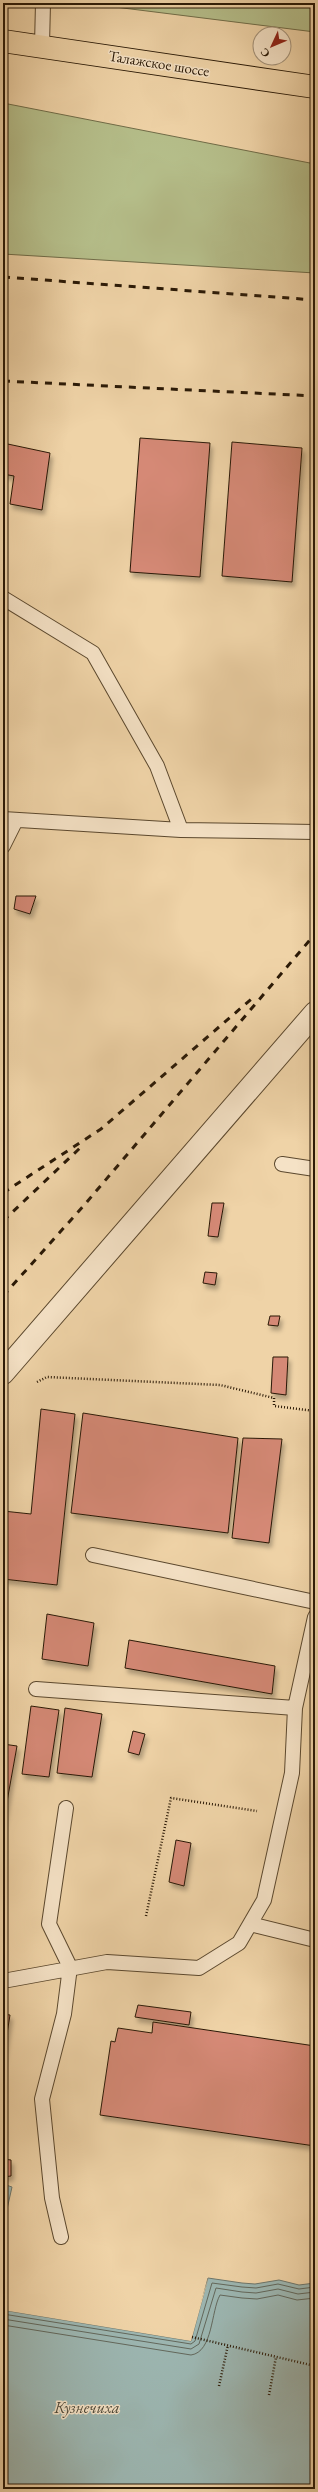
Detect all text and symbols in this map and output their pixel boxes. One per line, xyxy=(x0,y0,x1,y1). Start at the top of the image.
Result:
north arrow xyxy=(252,26,292,66)
text: С xyxy=(257,45,273,61)
street label: Талажское шоссе xyxy=(107,46,211,80)
water label: Кузнечиха xyxy=(53,2397,120,2418)

